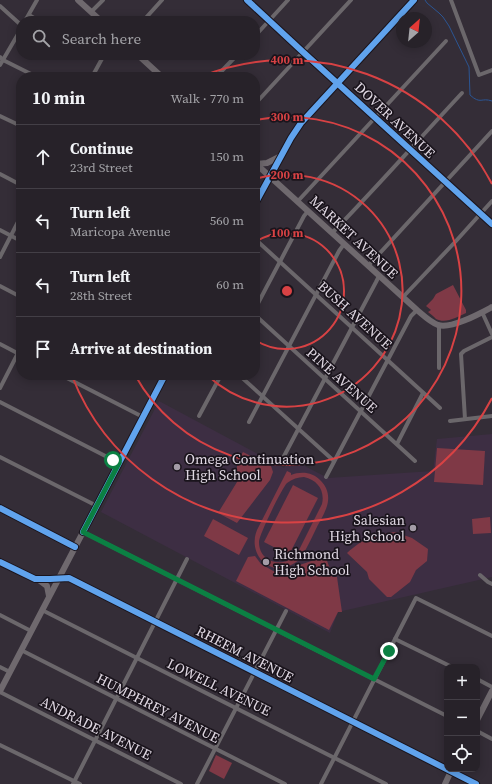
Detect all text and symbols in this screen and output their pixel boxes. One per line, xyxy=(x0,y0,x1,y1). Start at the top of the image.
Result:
north arrow xyxy=(396,12,432,48)
search box xyxy=(16,16,260,60)
icon: search xyxy=(30,27,52,49)
text: Search here xyxy=(62,28,141,49)
text: 400 m xyxy=(271,52,304,68)
street label: DOVER AVENUE xyxy=(350,77,440,163)
text: 10 min xyxy=(32,86,85,110)
text: Walk · 770 m xyxy=(171,90,244,107)
text: 300 m xyxy=(271,109,304,125)
text: Continue xyxy=(70,138,133,159)
icon: ahead xyxy=(32,146,54,168)
text: 150 m xyxy=(210,148,244,165)
text: 23rd Street xyxy=(70,159,132,176)
text: 200 m xyxy=(271,167,304,183)
street label: MARKET AVENUE xyxy=(305,191,403,283)
text: Turn left xyxy=(70,202,130,223)
icon: left xyxy=(32,210,54,232)
text: 560 m xyxy=(210,212,244,229)
text: Maricopa Avenue xyxy=(70,223,171,240)
text: 100 m xyxy=(271,225,304,241)
text: Turn left xyxy=(70,266,130,287)
icon: left xyxy=(32,274,54,296)
text: 60 m xyxy=(216,276,244,293)
street label: BUSH AVENUE xyxy=(314,276,396,354)
centre of rings xyxy=(280,284,294,298)
text: 28th Street xyxy=(70,287,132,304)
icon: arrive xyxy=(32,338,54,360)
text: Arrive at destination xyxy=(70,338,212,359)
street label: PINE AVENUE xyxy=(302,343,382,417)
place label: Omega Continuation High School xyxy=(185,449,315,485)
route start xyxy=(104,451,122,469)
marker: Omega Continuation High School xyxy=(172,462,182,472)
place label: Salesian High School xyxy=(329,510,406,546)
marker: Salesian High School xyxy=(408,523,418,533)
place label: Richmond High School xyxy=(274,544,350,580)
marker: Richmond High School xyxy=(261,557,271,567)
street label: RHEEM AVENUE xyxy=(193,621,297,687)
route end xyxy=(380,642,398,660)
street label: LOWELL AVENUE xyxy=(164,653,274,721)
map controls xyxy=(444,664,480,772)
button: + xyxy=(444,664,480,700)
street label: HUMPHREY AVENUE xyxy=(93,668,223,748)
street label: ANDRADE AVENUE xyxy=(37,691,155,765)
button: − xyxy=(444,700,480,736)
button: locate xyxy=(444,736,480,772)

